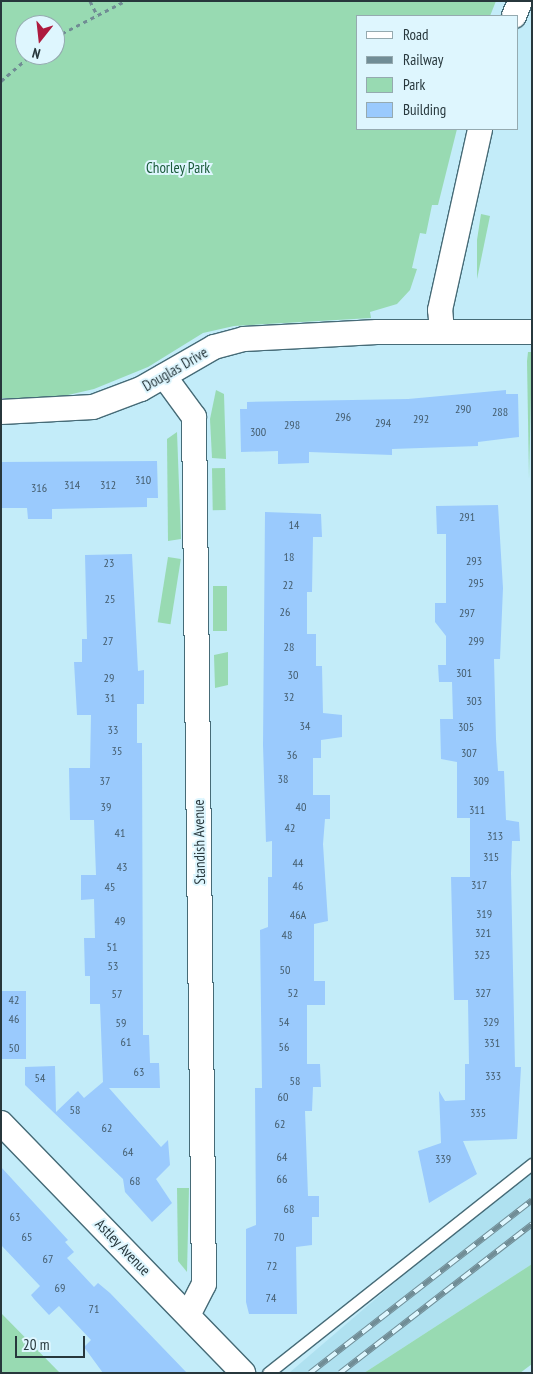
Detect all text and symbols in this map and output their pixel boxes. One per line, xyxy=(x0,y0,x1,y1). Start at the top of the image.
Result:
north arrow xyxy=(15,15,65,65)
legend xyxy=(356,15,518,130)
text: Road xyxy=(403,25,429,44)
text: N xyxy=(30,44,42,63)
text: Railway xyxy=(403,50,443,69)
text: Park xyxy=(403,75,425,94)
text: Building xyxy=(403,100,446,119)
park label: Chorley Park xyxy=(146,159,210,177)
street label: Douglas Drive xyxy=(139,343,211,395)
house number: 290 xyxy=(455,402,471,416)
house number: 288 xyxy=(492,405,508,419)
house number: 296 xyxy=(335,410,351,424)
house number: 292 xyxy=(413,412,429,426)
house number: 294 xyxy=(375,416,391,430)
house number: 298 xyxy=(284,418,300,432)
house number: 300 xyxy=(250,425,266,439)
house number: 310 xyxy=(135,473,151,487)
house number: 314 xyxy=(64,478,80,492)
house number: 312 xyxy=(100,478,116,492)
house number: 316 xyxy=(31,481,47,495)
house number: 291 xyxy=(459,510,475,524)
house number: 14 xyxy=(289,518,299,532)
house number: 18 xyxy=(284,550,294,564)
house number: 293 xyxy=(466,554,482,568)
house number: 23 xyxy=(104,556,114,570)
house number: 295 xyxy=(468,576,484,590)
house number: 22 xyxy=(283,578,293,592)
house number: 25 xyxy=(105,592,115,606)
house number: 26 xyxy=(280,605,290,619)
house number: 297 xyxy=(459,606,475,620)
house number: 27 xyxy=(103,634,113,648)
house number: 299 xyxy=(468,634,484,648)
house number: 28 xyxy=(284,640,294,654)
house number: 301 xyxy=(456,666,472,680)
house number: 30 xyxy=(288,668,298,682)
house number: 29 xyxy=(104,671,114,685)
house number: 32 xyxy=(284,690,294,704)
house number: 31 xyxy=(105,691,115,705)
house number: 303 xyxy=(466,694,482,708)
house number: 34 xyxy=(300,719,310,733)
house number: 305 xyxy=(458,720,474,734)
house number: 33 xyxy=(108,723,118,737)
house number: 35 xyxy=(112,744,122,758)
house number: 307 xyxy=(461,746,477,760)
house number: 36 xyxy=(287,748,297,762)
house number: 38 xyxy=(278,772,288,786)
house number: 37 xyxy=(100,774,110,788)
house number: 309 xyxy=(473,774,489,788)
street label: Standish Avenue xyxy=(189,799,209,885)
house number: 39 xyxy=(101,800,111,814)
house number: 40 xyxy=(296,800,306,814)
house number: 311 xyxy=(469,803,485,817)
house number: 42 xyxy=(285,821,295,835)
house number: 41 xyxy=(115,826,125,840)
house number: 313 xyxy=(487,829,503,843)
house number: 315 xyxy=(483,850,499,864)
house number: 44 xyxy=(293,856,303,870)
house number: 43 xyxy=(117,860,127,874)
house number: 317 xyxy=(471,878,487,892)
house number: 46 xyxy=(293,879,303,893)
house number: 45 xyxy=(105,880,115,894)
house number: 319 xyxy=(476,907,492,921)
house number: 46A xyxy=(290,908,306,922)
house number: 49 xyxy=(115,914,125,928)
house number: 321 xyxy=(475,926,491,940)
house number: 48 xyxy=(282,928,292,942)
house number: 51 xyxy=(107,940,117,954)
house number: 323 xyxy=(474,948,490,962)
house number: 53 xyxy=(108,959,118,973)
house number: 50 xyxy=(280,963,290,977)
house number: 52 xyxy=(288,986,298,1000)
house number: 327 xyxy=(475,986,491,1000)
house number: 57 xyxy=(112,987,122,1001)
house number: 42 xyxy=(9,993,19,1007)
house number: 46 xyxy=(9,1012,19,1026)
house number: 54 xyxy=(279,1015,289,1029)
house number: 329 xyxy=(483,1015,499,1029)
house number: 59 xyxy=(116,1016,126,1030)
house number: 61 xyxy=(121,1035,131,1049)
house number: 331 xyxy=(484,1036,500,1050)
house number: 56 xyxy=(279,1040,289,1054)
house number: 50 xyxy=(9,1041,19,1055)
house number: 63 xyxy=(134,1065,144,1079)
house number: 333 xyxy=(485,1069,501,1083)
house number: 54 xyxy=(35,1071,45,1085)
house number: 58 xyxy=(290,1074,300,1088)
house number: 60 xyxy=(278,1090,288,1104)
house number: 58 xyxy=(70,1103,80,1117)
house number: 335 xyxy=(470,1106,486,1120)
house number: 62 xyxy=(275,1117,285,1131)
house number: 62 xyxy=(102,1121,112,1135)
house number: 64 xyxy=(123,1145,133,1159)
house number: 64 xyxy=(277,1150,287,1164)
house number: 339 xyxy=(435,1152,451,1166)
house number: 66 xyxy=(277,1172,287,1186)
house number: 68 xyxy=(130,1174,140,1188)
house number: 68 xyxy=(284,1202,294,1216)
house number: 63 xyxy=(10,1210,20,1224)
street label: Astley Avenue xyxy=(91,1215,155,1279)
house number: 65 xyxy=(22,1230,32,1244)
house number: 70 xyxy=(274,1230,284,1244)
house number: 67 xyxy=(43,1252,53,1266)
house number: 72 xyxy=(267,1259,277,1273)
house number: 69 xyxy=(55,1281,65,1295)
house number: 74 xyxy=(266,1291,276,1305)
house number: 71 xyxy=(89,1302,99,1316)
scale bar xyxy=(18,1326,88,1358)
text: 20 m xyxy=(23,1335,49,1354)

